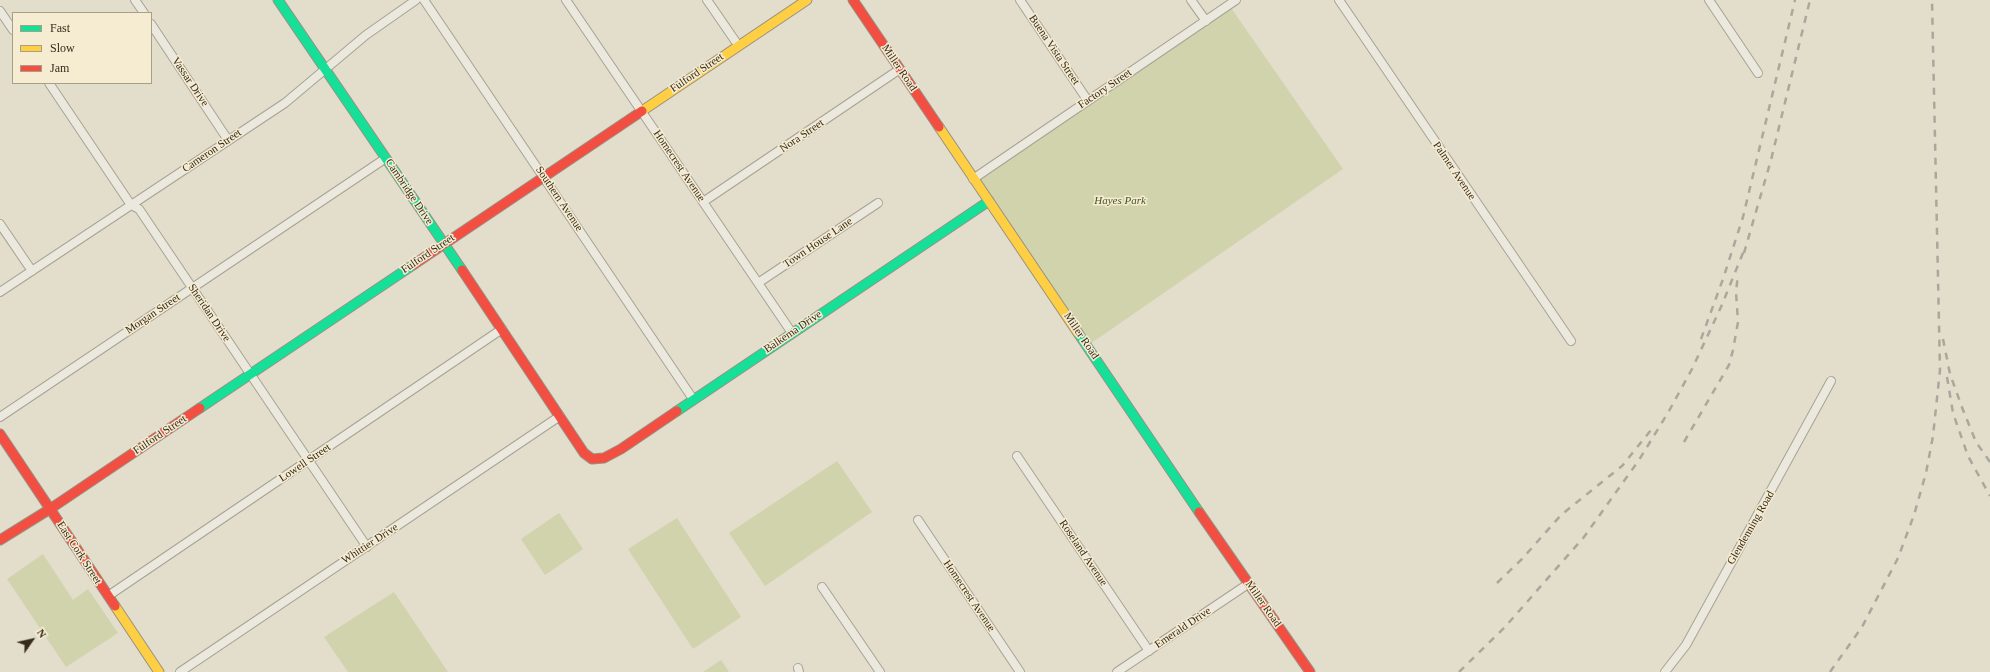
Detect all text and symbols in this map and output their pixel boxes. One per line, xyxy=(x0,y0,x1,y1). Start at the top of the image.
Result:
legend xyxy=(12,12,152,84)
street label: Buena Vista Street xyxy=(1026,12,1082,88)
text: Fast xyxy=(50,21,70,35)
text: Slow xyxy=(50,41,75,55)
street label: Miller Road xyxy=(879,42,919,94)
street label: Fulford Street xyxy=(668,50,726,96)
street label: Vassar Drive xyxy=(169,55,211,109)
text: Jam xyxy=(50,61,69,75)
street label: Factory Street xyxy=(1076,66,1134,112)
street label: Nora Street xyxy=(777,116,827,156)
street label: Cameron Street xyxy=(180,126,244,176)
street label: Homecrest Avenue xyxy=(650,128,708,204)
street label: Palmer Avenue xyxy=(1430,139,1478,203)
street label: Cambridge Drive xyxy=(382,157,436,227)
street label: Southern Avenue xyxy=(532,164,586,234)
park label: Hayes Park xyxy=(1094,194,1146,208)
street label: Town House Lane xyxy=(781,215,855,271)
street label: Fulford Street xyxy=(399,231,457,277)
street label: Sheridan Drive xyxy=(185,282,233,344)
street label: Morgan Street xyxy=(123,291,183,337)
street label: Balkema Drive xyxy=(762,308,824,356)
street label: Miller Road xyxy=(1061,310,1101,362)
street label: Fulford Street xyxy=(131,412,189,458)
street label: Lowell Street xyxy=(277,441,333,485)
street label: Glendenning Road xyxy=(1725,489,1777,567)
street label: Roseland Avenue xyxy=(1056,517,1110,589)
street label: East Cork Street xyxy=(54,519,104,587)
street label: Whittier Drive xyxy=(339,521,401,567)
street label: Homecrest Avenue xyxy=(940,558,998,634)
street label: Miller Road xyxy=(1242,578,1284,630)
street label: Emerald Drive xyxy=(1152,604,1214,652)
north arrow xyxy=(12,620,52,660)
text: N xyxy=(35,627,49,640)

